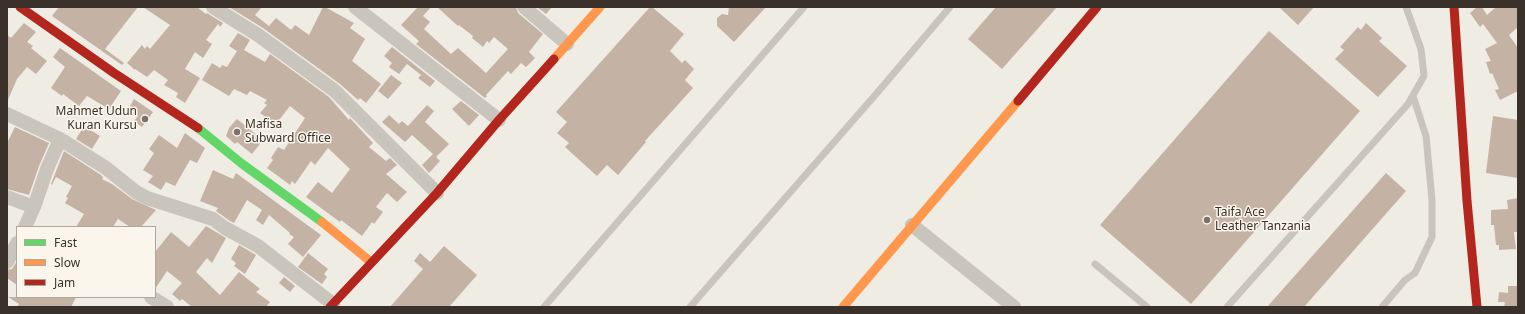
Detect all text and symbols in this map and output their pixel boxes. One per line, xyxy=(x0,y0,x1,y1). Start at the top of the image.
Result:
place label: Mahmet Udun Kuran Kursu xyxy=(56,105,137,133)
marker: Mahmet Udun Kuran Kursu xyxy=(140,114,150,124)
place label: Mafisa Subward Office xyxy=(245,118,331,146)
marker: Mafisa Subward Office xyxy=(232,127,242,137)
place label: Taifa Ace Leather Tanzania xyxy=(1215,206,1311,234)
marker: Taifa Ace Leather Tanzania xyxy=(1202,215,1212,225)
legend xyxy=(16,226,156,298)
text: Fast xyxy=(54,234,77,251)
text: Slow xyxy=(54,254,80,271)
text: Jam xyxy=(54,274,75,291)

